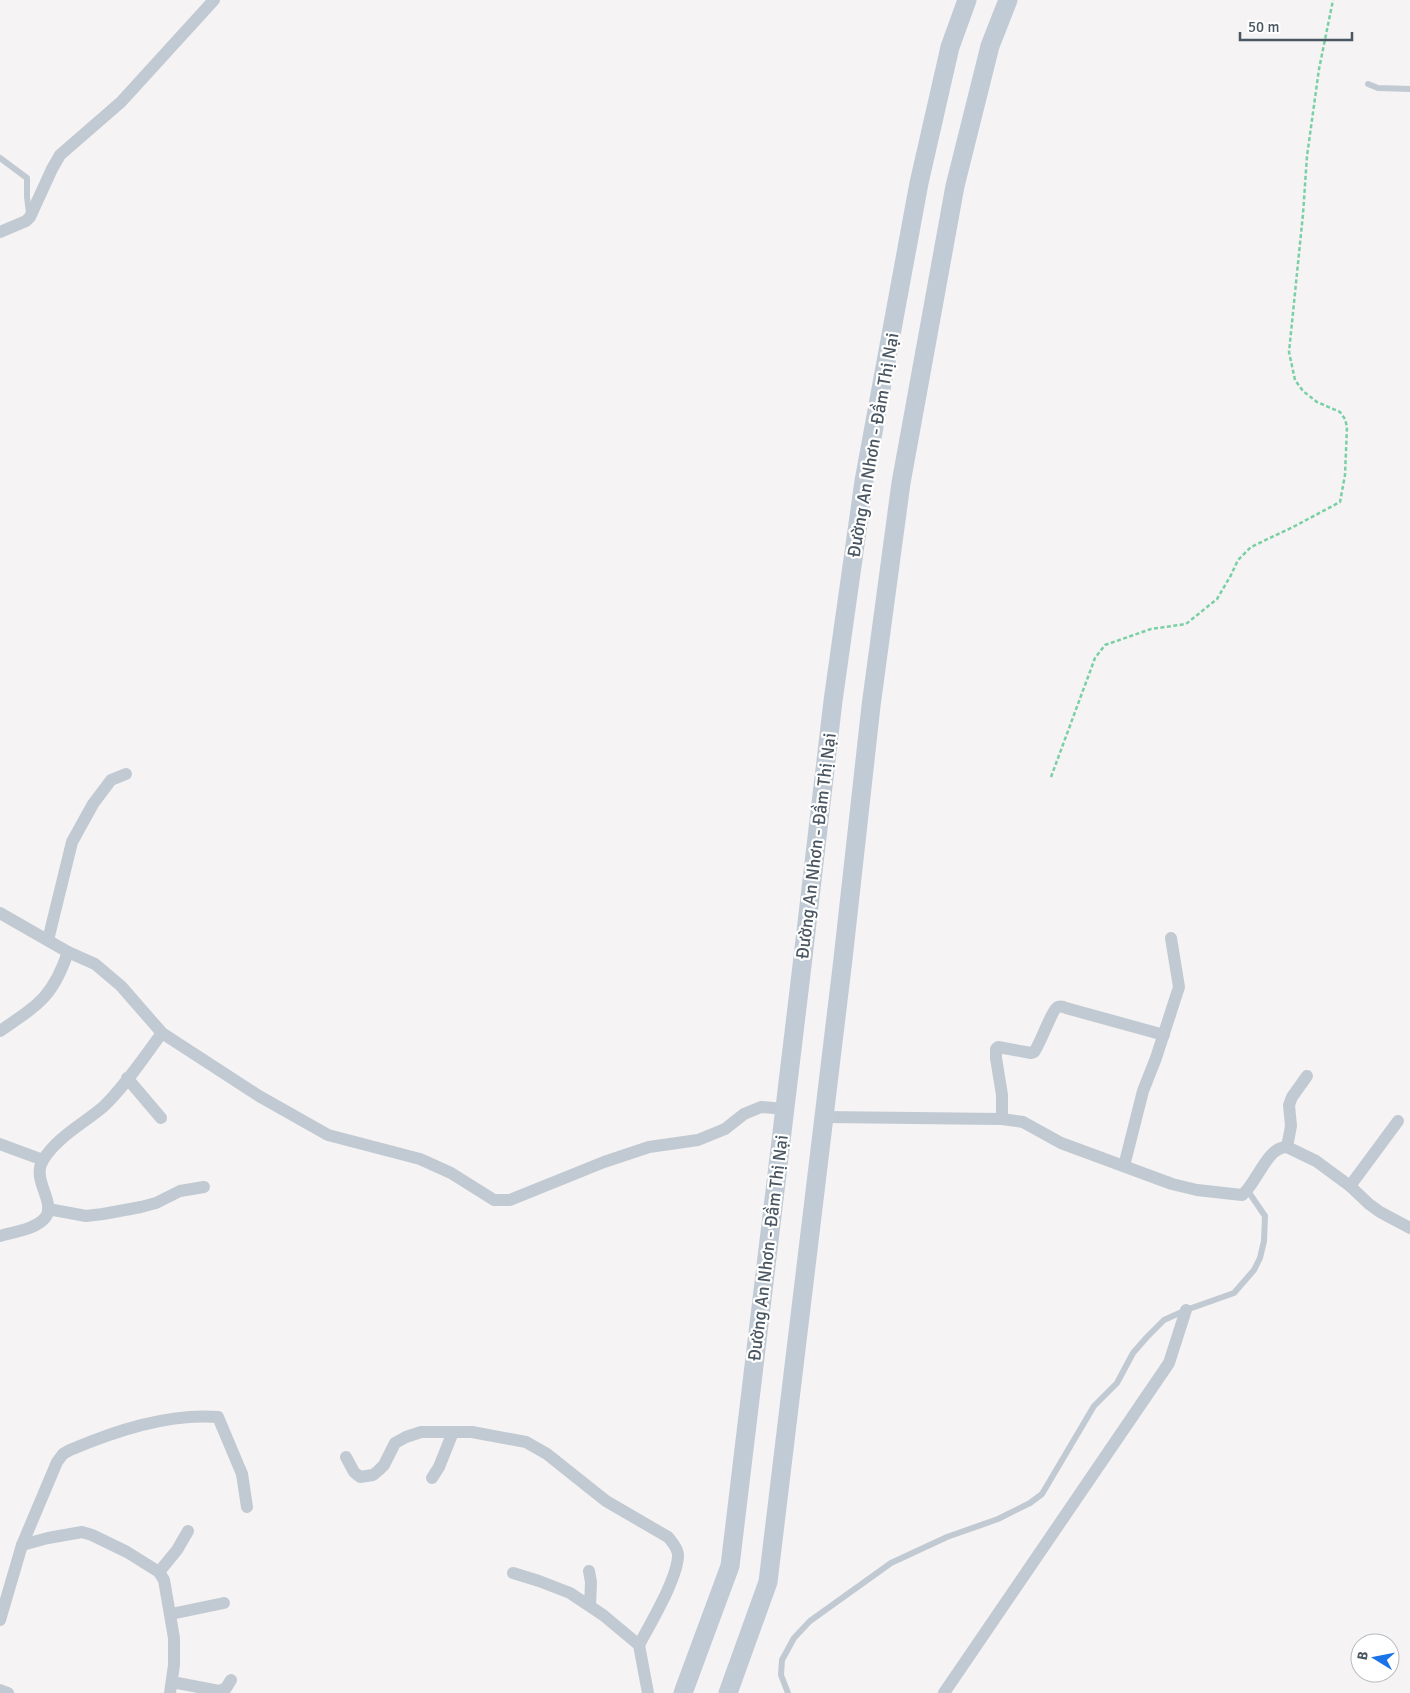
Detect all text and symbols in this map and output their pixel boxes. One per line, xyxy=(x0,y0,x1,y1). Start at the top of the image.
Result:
scale bar xyxy=(1240,10,1352,42)
text: 50 m xyxy=(1248,18,1279,36)
street label: Đường An Nhơn - Đầm Thị Nại xyxy=(842,331,904,559)
street label: Đường An Nhơn - Đầm Thị Nại xyxy=(791,732,841,960)
street label: Đường An Nhơn - Đầm Thị Nại xyxy=(743,1134,793,1362)
north arrow xyxy=(1350,1633,1400,1683)
text: B xyxy=(1354,1650,1372,1662)

